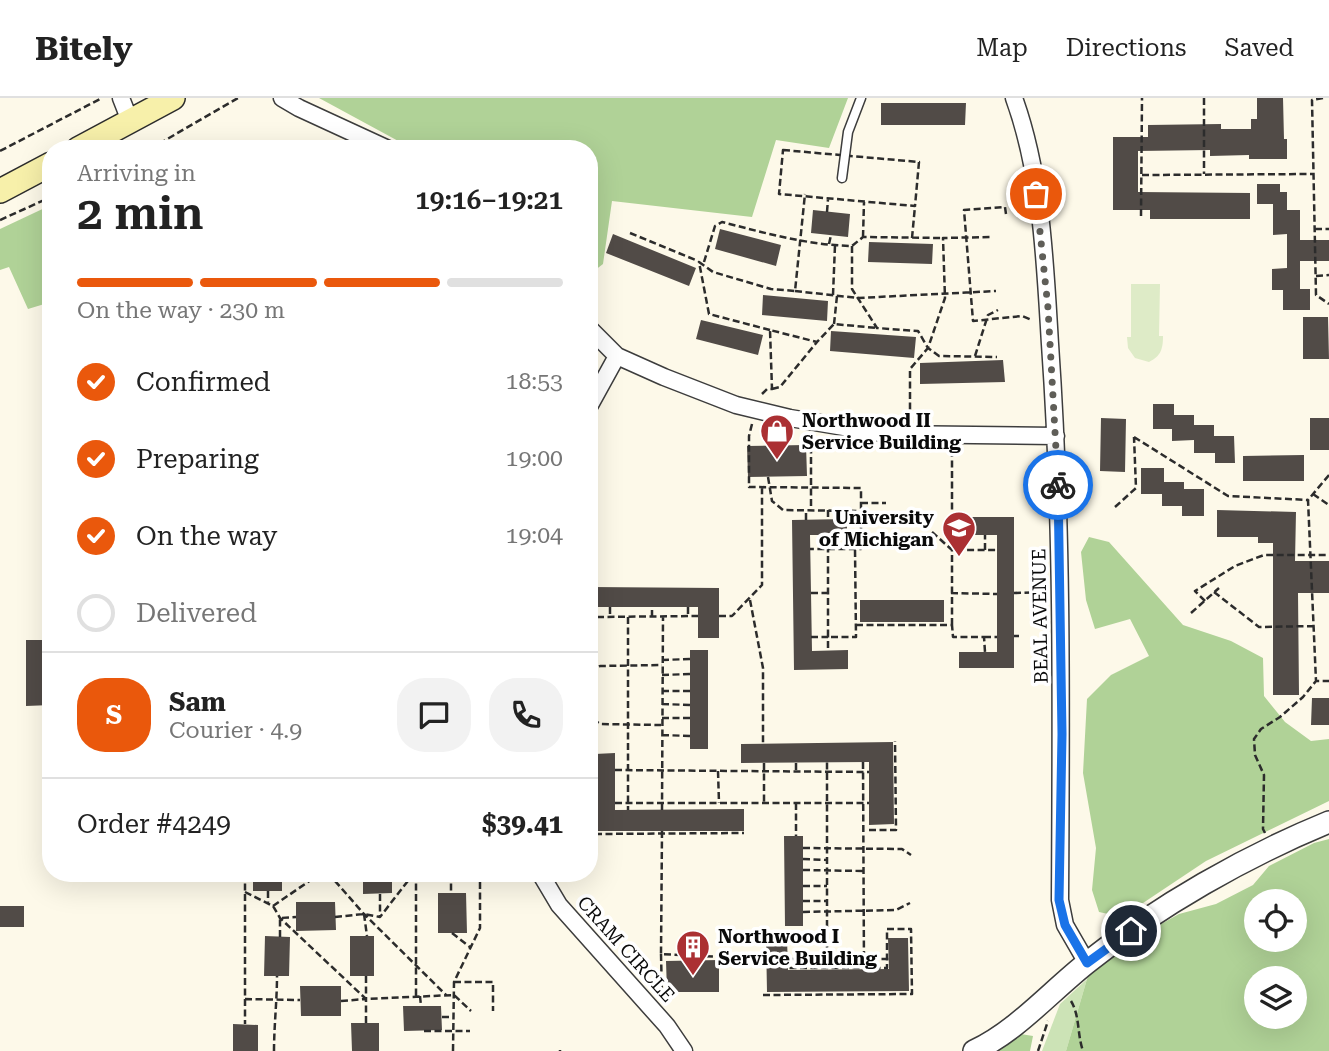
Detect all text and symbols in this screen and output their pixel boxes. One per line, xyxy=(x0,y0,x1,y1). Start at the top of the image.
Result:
text: Bitely xyxy=(35,29,133,68)
text: Map xyxy=(976,34,1028,62)
text: Directions xyxy=(1066,34,1186,62)
text: Saved xyxy=(1224,34,1294,62)
text: Arriving in xyxy=(77,160,196,187)
pin xyxy=(1006,164,1066,224)
icon: bag xyxy=(1017,175,1055,213)
text: 19:16–19:21 xyxy=(415,185,563,215)
text: 2 min xyxy=(77,186,204,240)
text: On the way · 230 m xyxy=(77,297,285,324)
icon: check xyxy=(77,363,115,401)
text: Confirmed xyxy=(136,367,271,397)
text: 18:53 xyxy=(506,368,563,395)
place label: Northwood II Service Building xyxy=(802,409,961,454)
shop icon: Northwood II Service Building xyxy=(758,412,796,461)
icon: check xyxy=(77,440,115,478)
text: Preparing xyxy=(136,444,259,474)
text: 19:00 xyxy=(506,445,563,472)
courier xyxy=(1023,450,1093,520)
icon: bike xyxy=(1039,466,1077,504)
place label: University of Michigan xyxy=(819,506,935,551)
school or university icon: University of Michigan xyxy=(940,509,978,558)
icon: check xyxy=(77,517,115,555)
text: On the way xyxy=(136,521,277,551)
text: 19:04 xyxy=(506,522,563,549)
street label: BEAL AVENUE xyxy=(1027,548,1053,684)
text: Delivered xyxy=(136,598,257,628)
button: chat xyxy=(397,678,471,752)
button: phone xyxy=(489,678,563,752)
text: Sam xyxy=(169,687,226,717)
text: S xyxy=(106,700,122,730)
text: Courier · 4.9 xyxy=(169,717,302,744)
text: Order #4249 xyxy=(77,809,231,839)
text: $39.41 xyxy=(482,809,563,839)
map controls xyxy=(1244,889,1307,1029)
button: locate xyxy=(1244,889,1307,952)
street label: CRAM CIRCLE xyxy=(572,891,680,1007)
pin xyxy=(1101,901,1161,961)
icon: home xyxy=(1112,912,1150,950)
place label: Northwood I Service Building xyxy=(718,925,877,970)
building icon: Northwood I Service Building xyxy=(674,928,712,977)
button: layers xyxy=(1244,966,1307,1029)

